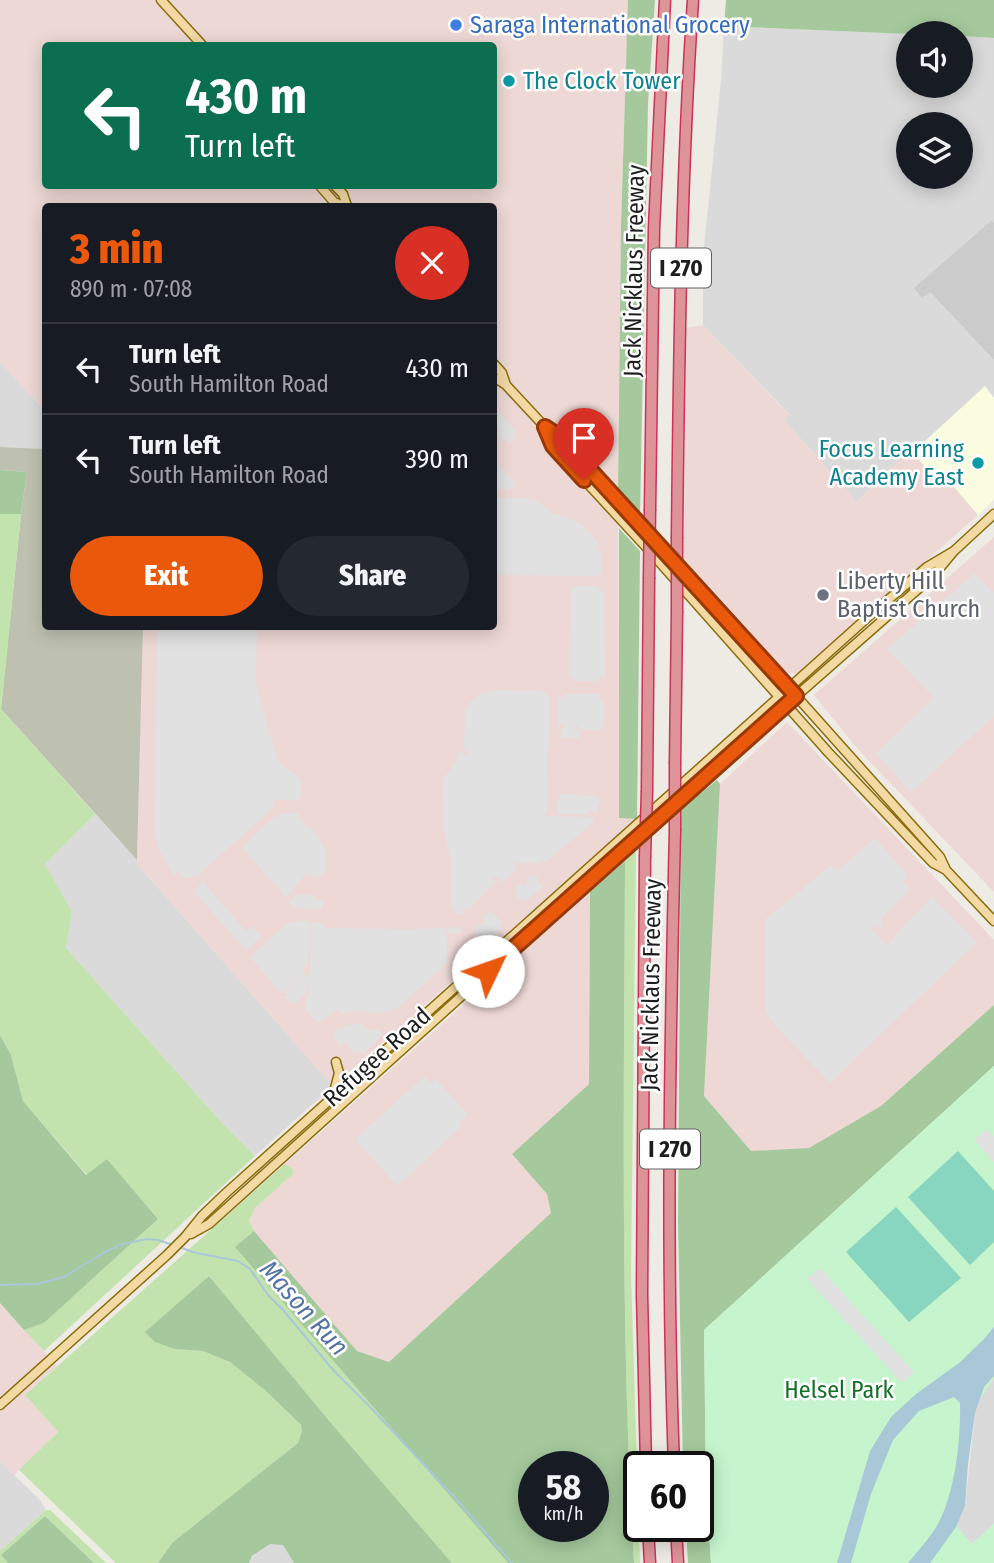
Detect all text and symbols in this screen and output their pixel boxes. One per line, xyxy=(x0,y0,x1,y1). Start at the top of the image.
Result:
place label: Saraga International Grocery xyxy=(470,11,750,39)
marker: Saraga International Grocery xyxy=(448,17,464,33)
map controls xyxy=(896,21,973,189)
button: sound xyxy=(896,21,973,98)
text: 430 m xyxy=(185,67,307,126)
place label: The Clock Tower xyxy=(523,67,681,95)
icon: left xyxy=(70,70,161,161)
marker: The Clock Tower xyxy=(501,73,517,89)
button: layers xyxy=(896,112,973,189)
text: Turn left xyxy=(185,127,295,165)
street label: Jack Nicklaus Freeway xyxy=(618,164,650,377)
text: 3 min xyxy=(70,224,163,274)
button: close xyxy=(395,226,469,300)
road number: I 270 xyxy=(651,248,711,288)
text: 890 m · 07:08 xyxy=(70,275,192,303)
text: Turn left xyxy=(129,339,221,370)
icon: left xyxy=(70,350,108,388)
text: 430 m xyxy=(405,353,469,384)
text: South Hamilton Road xyxy=(129,370,329,398)
pin xyxy=(554,408,614,480)
icon: arrive xyxy=(565,419,603,457)
text: Turn left xyxy=(129,430,221,461)
place label: Focus Learning Academy East xyxy=(819,435,965,491)
icon: left xyxy=(70,441,108,479)
text: 390 m xyxy=(405,444,469,475)
marker: Focus Learning Academy East xyxy=(970,455,986,471)
text: South Hamilton Road xyxy=(129,461,329,489)
button: Exit xyxy=(70,536,263,616)
button: Share xyxy=(277,536,469,616)
place label: Liberty Hill Baptist Church xyxy=(837,567,980,623)
marker: Liberty Hill Baptist Church xyxy=(815,587,831,603)
street label: Jack Nicklaus Freeway xyxy=(635,878,667,1091)
position arrow xyxy=(451,934,525,1008)
street label: Refugee Road xyxy=(318,1002,436,1112)
road number: I 270 xyxy=(640,1130,700,1168)
water label: Mason Run xyxy=(253,1254,355,1362)
park label: Helsel Park xyxy=(784,1376,895,1404)
speed limit sign: 60 xyxy=(623,1451,714,1542)
text: 58 xyxy=(546,1466,581,1508)
text: km/h xyxy=(543,1503,584,1525)

